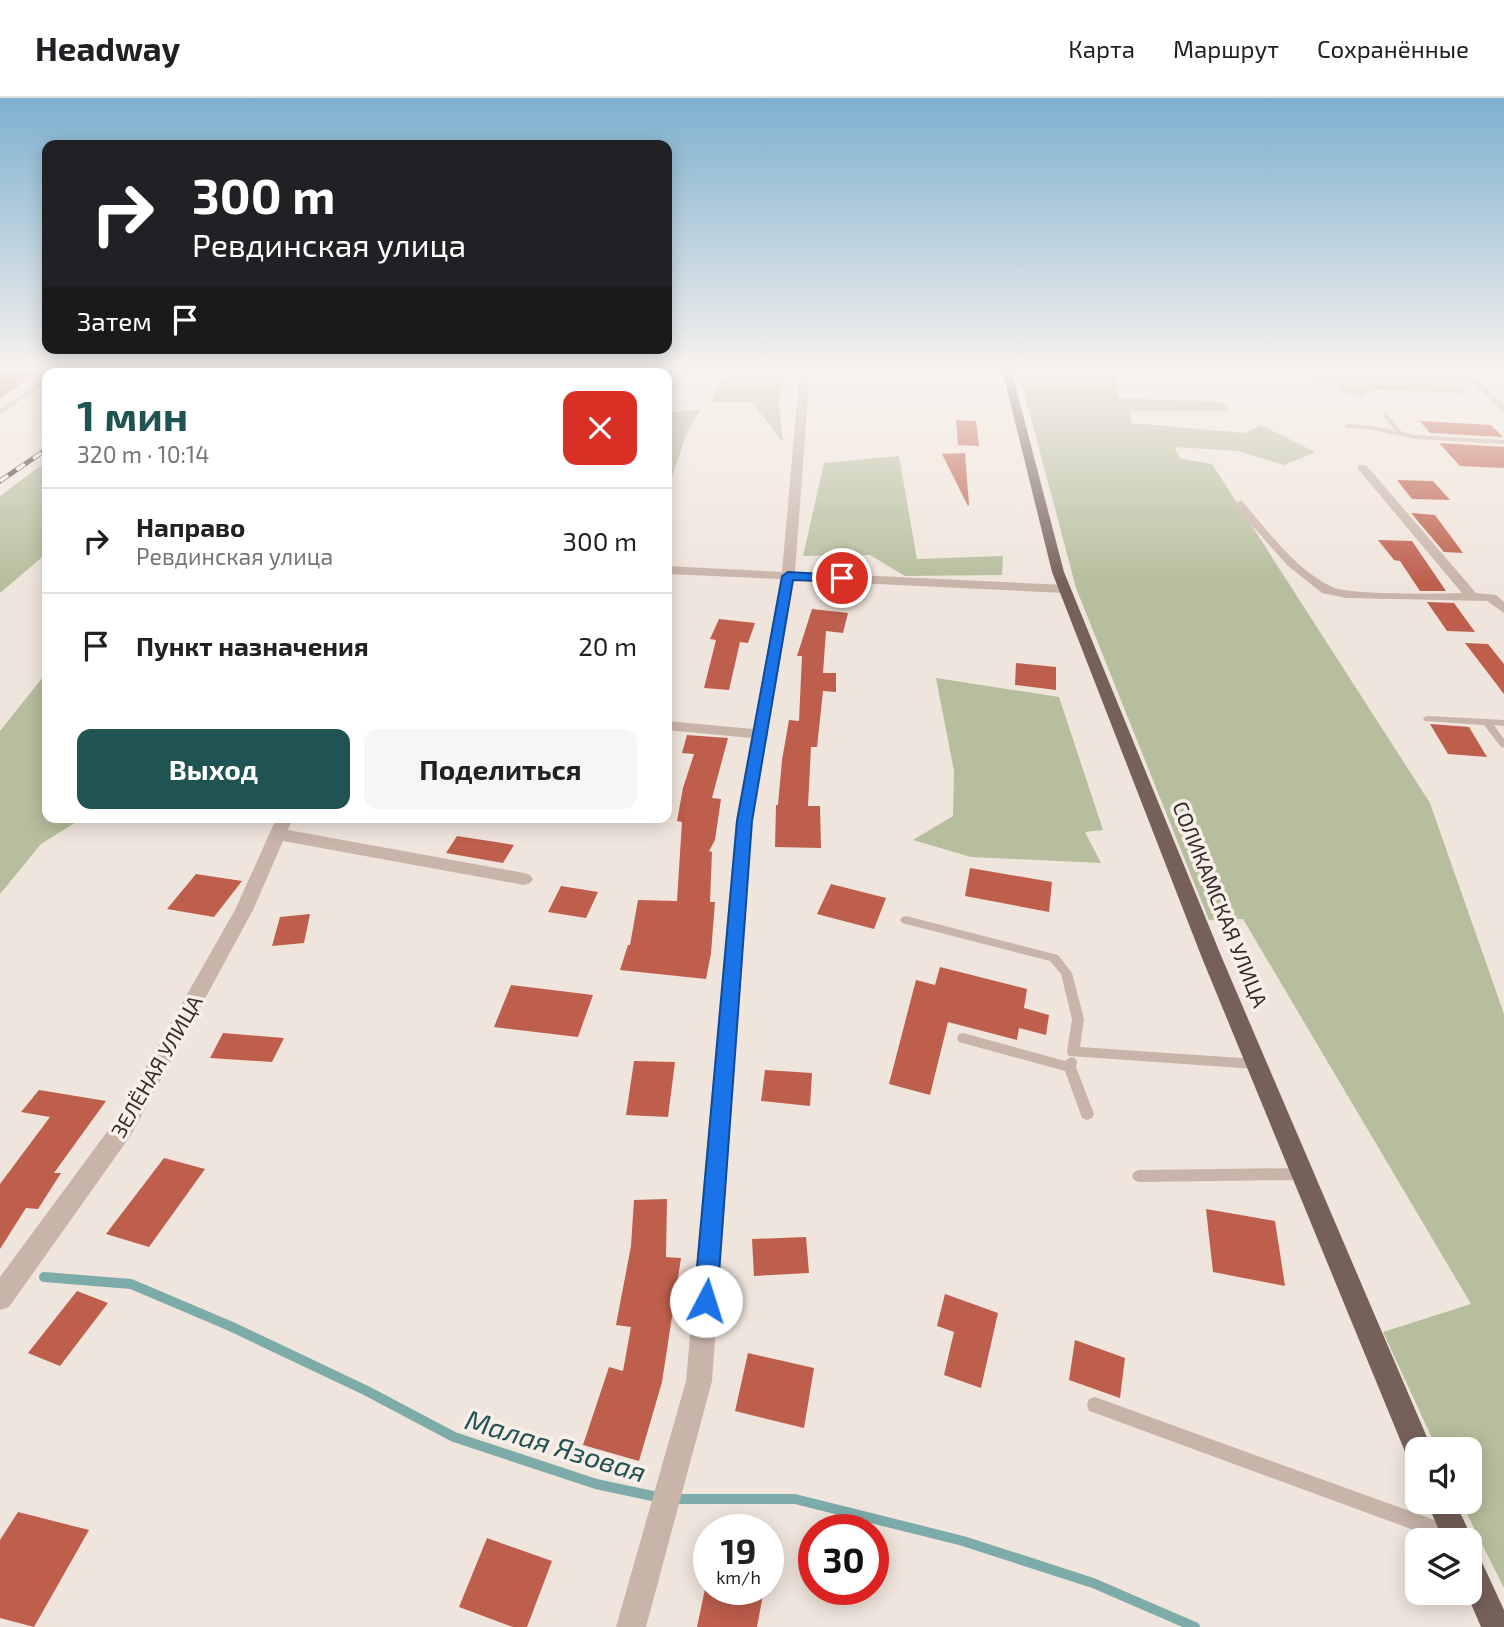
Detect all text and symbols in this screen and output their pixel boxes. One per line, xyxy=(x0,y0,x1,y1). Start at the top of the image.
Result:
text: Headway xyxy=(35,28,180,68)
text: Карта xyxy=(1068,34,1135,63)
text: Маршрут xyxy=(1173,34,1279,63)
text: Сохранённые xyxy=(1317,34,1469,63)
text: 300 m xyxy=(192,165,335,224)
icon: right xyxy=(77,168,168,259)
text: Ревдинская улица xyxy=(192,225,466,263)
icon: arrive xyxy=(166,301,204,339)
text: Затем xyxy=(77,305,152,336)
text: 1 мин xyxy=(77,389,188,439)
button: close xyxy=(563,391,637,465)
text: 320 m · 10:14 xyxy=(77,440,209,468)
text: Направо xyxy=(136,511,245,542)
icon: right xyxy=(77,522,115,560)
text: 300 m xyxy=(563,525,637,556)
text: Ревдинская улица xyxy=(136,542,333,570)
pin xyxy=(812,548,872,608)
icon: arrive xyxy=(823,559,861,597)
icon: arrive xyxy=(77,627,115,665)
text: Пункт назначения xyxy=(136,630,369,661)
text: 20 m xyxy=(578,630,637,661)
button: Выход xyxy=(77,729,350,809)
button: Поделиться xyxy=(364,729,637,809)
street label: СОЛИКАМСКАЯ УЛИЦА xyxy=(1168,797,1274,1011)
street label: ЗЕЛЁНАЯ УЛИЦА xyxy=(105,990,207,1142)
position arrow xyxy=(669,1264,743,1338)
water label: Малая Язовая xyxy=(462,1401,650,1489)
map controls xyxy=(1405,1437,1482,1605)
button: sound xyxy=(1405,1437,1482,1514)
speed limit sign: 30 xyxy=(798,1514,889,1605)
button: layers xyxy=(1405,1528,1482,1605)
text: 19 xyxy=(721,1529,756,1571)
text: km/h xyxy=(716,1566,761,1588)

